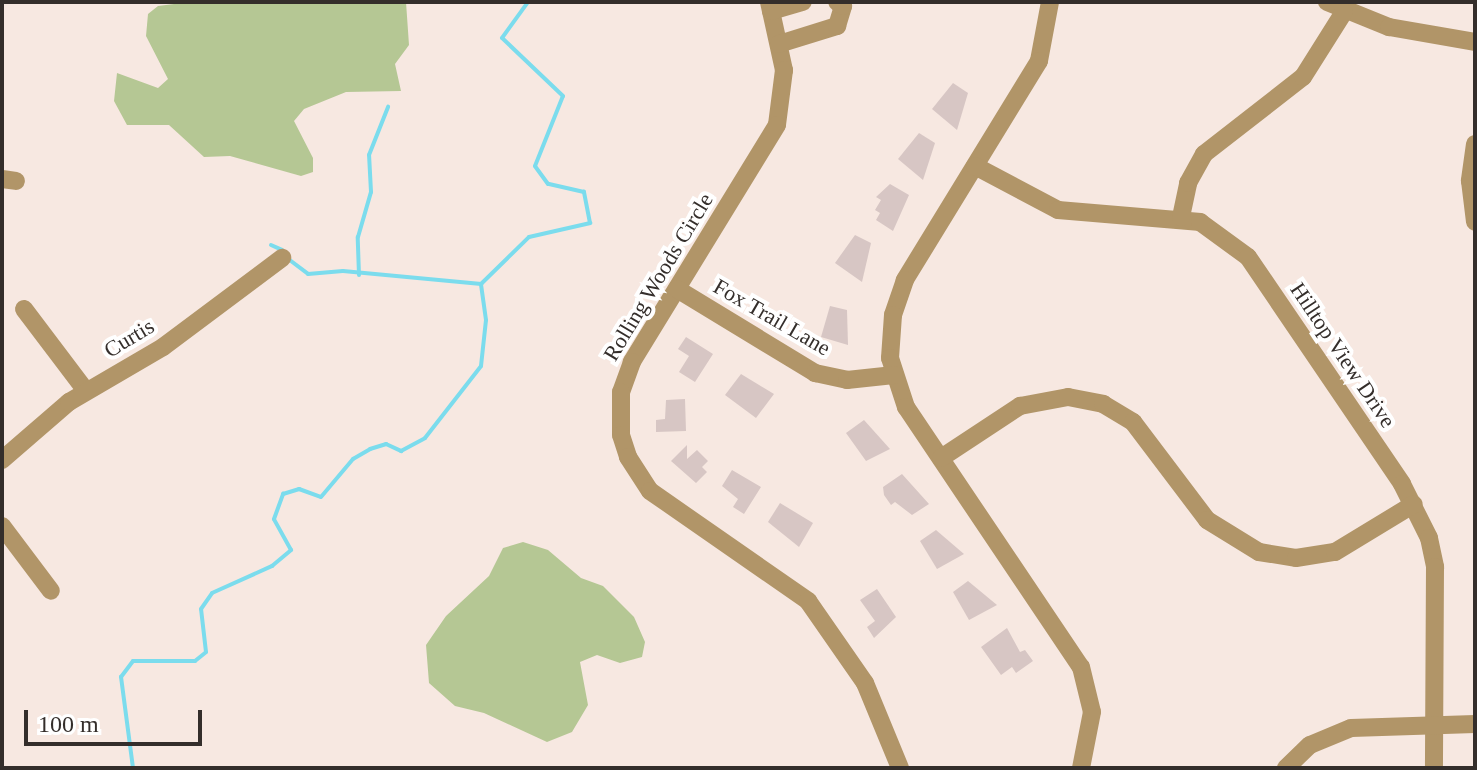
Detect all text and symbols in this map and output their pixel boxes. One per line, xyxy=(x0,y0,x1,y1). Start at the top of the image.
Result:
street label: Rolling Woods Circle xyxy=(597,188,719,366)
street label: Fox Trail Lane xyxy=(709,273,835,361)
street label: Hilltop View Drive xyxy=(1285,277,1401,433)
street label: Curtis xyxy=(99,313,159,363)
scale bar xyxy=(28,694,206,744)
text: 100 m xyxy=(38,711,99,737)

